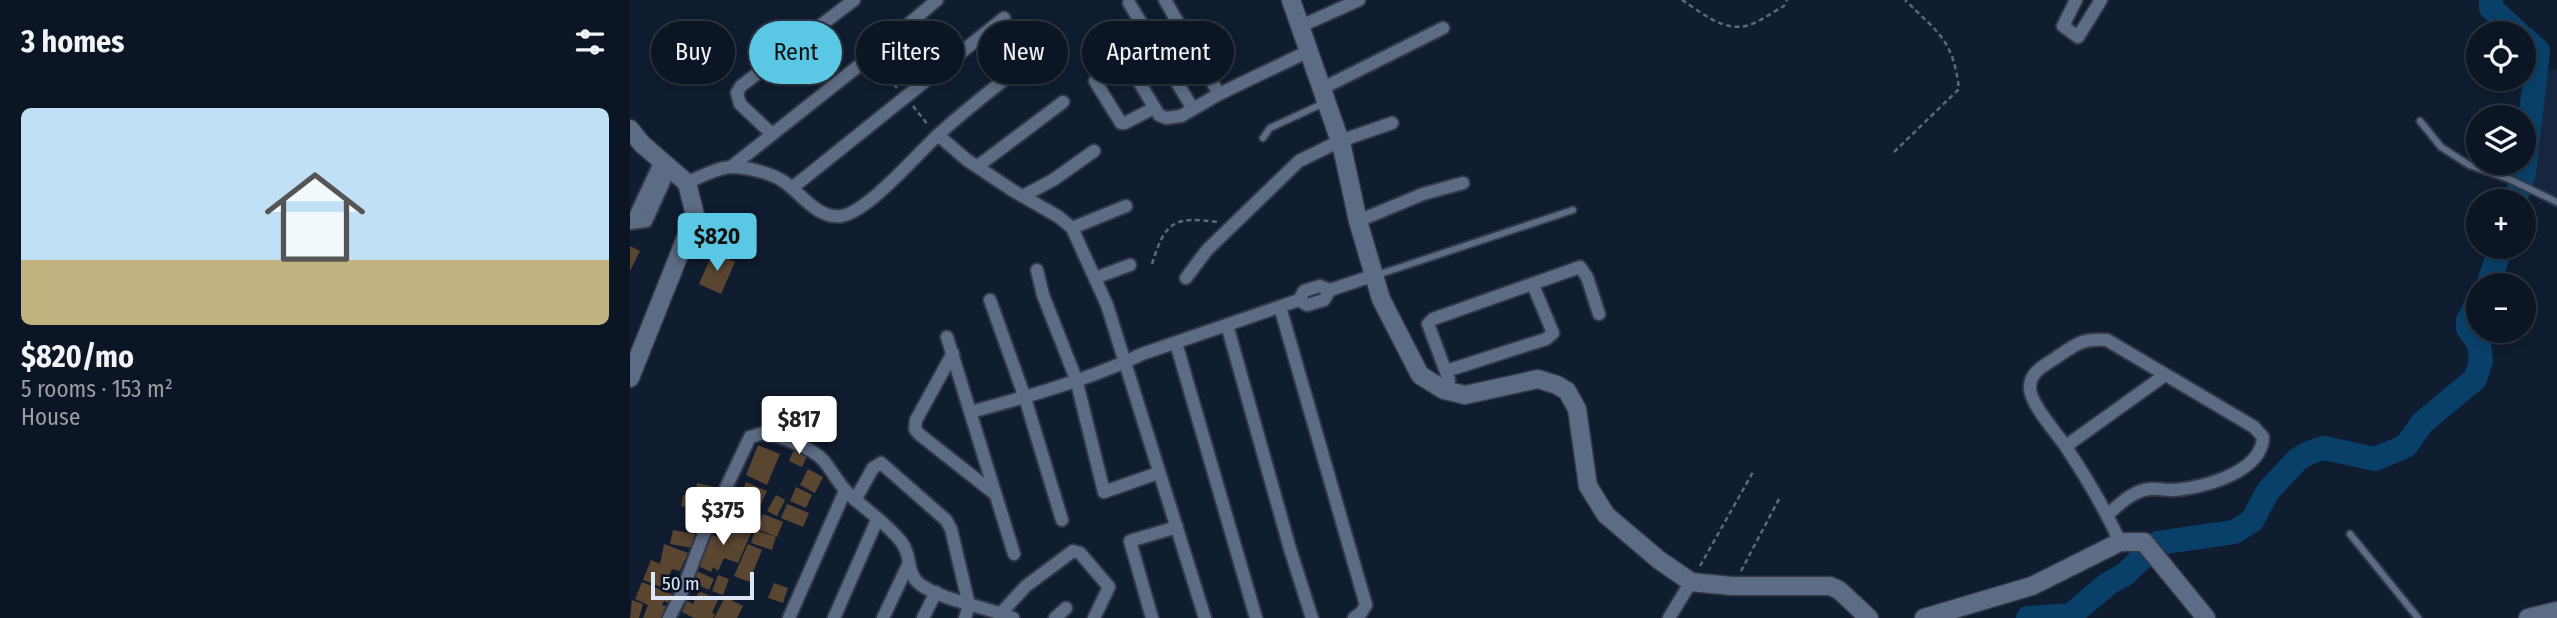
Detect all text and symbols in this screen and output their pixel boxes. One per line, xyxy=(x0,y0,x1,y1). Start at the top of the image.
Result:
chip: Buy xyxy=(651,21,735,84)
chip: Rent xyxy=(749,21,842,84)
chip: Filters xyxy=(856,21,964,84)
chip: New xyxy=(978,21,1068,84)
chip: Apartment xyxy=(1082,21,1234,84)
map controls xyxy=(2466,21,2536,343)
button: locate xyxy=(2466,21,2536,91)
icon: filters xyxy=(571,23,609,61)
text: 3 homes xyxy=(21,24,124,60)
button: layers xyxy=(2466,105,2536,175)
icon: home xyxy=(252,154,378,280)
button: + xyxy=(2466,189,2536,259)
pin: $820 xyxy=(676,214,758,273)
text: $820 xyxy=(694,222,740,250)
button: − xyxy=(2466,273,2536,343)
text: $820/mo xyxy=(21,339,134,375)
text: 5 rooms · 153 m² xyxy=(21,375,173,403)
pin: $817 xyxy=(758,396,840,456)
text: House xyxy=(21,403,80,431)
text: $817 xyxy=(778,405,820,433)
pin: $375 xyxy=(682,488,764,547)
text: $375 xyxy=(701,496,745,524)
scale bar xyxy=(651,569,754,601)
text: 50 m xyxy=(662,572,700,595)

